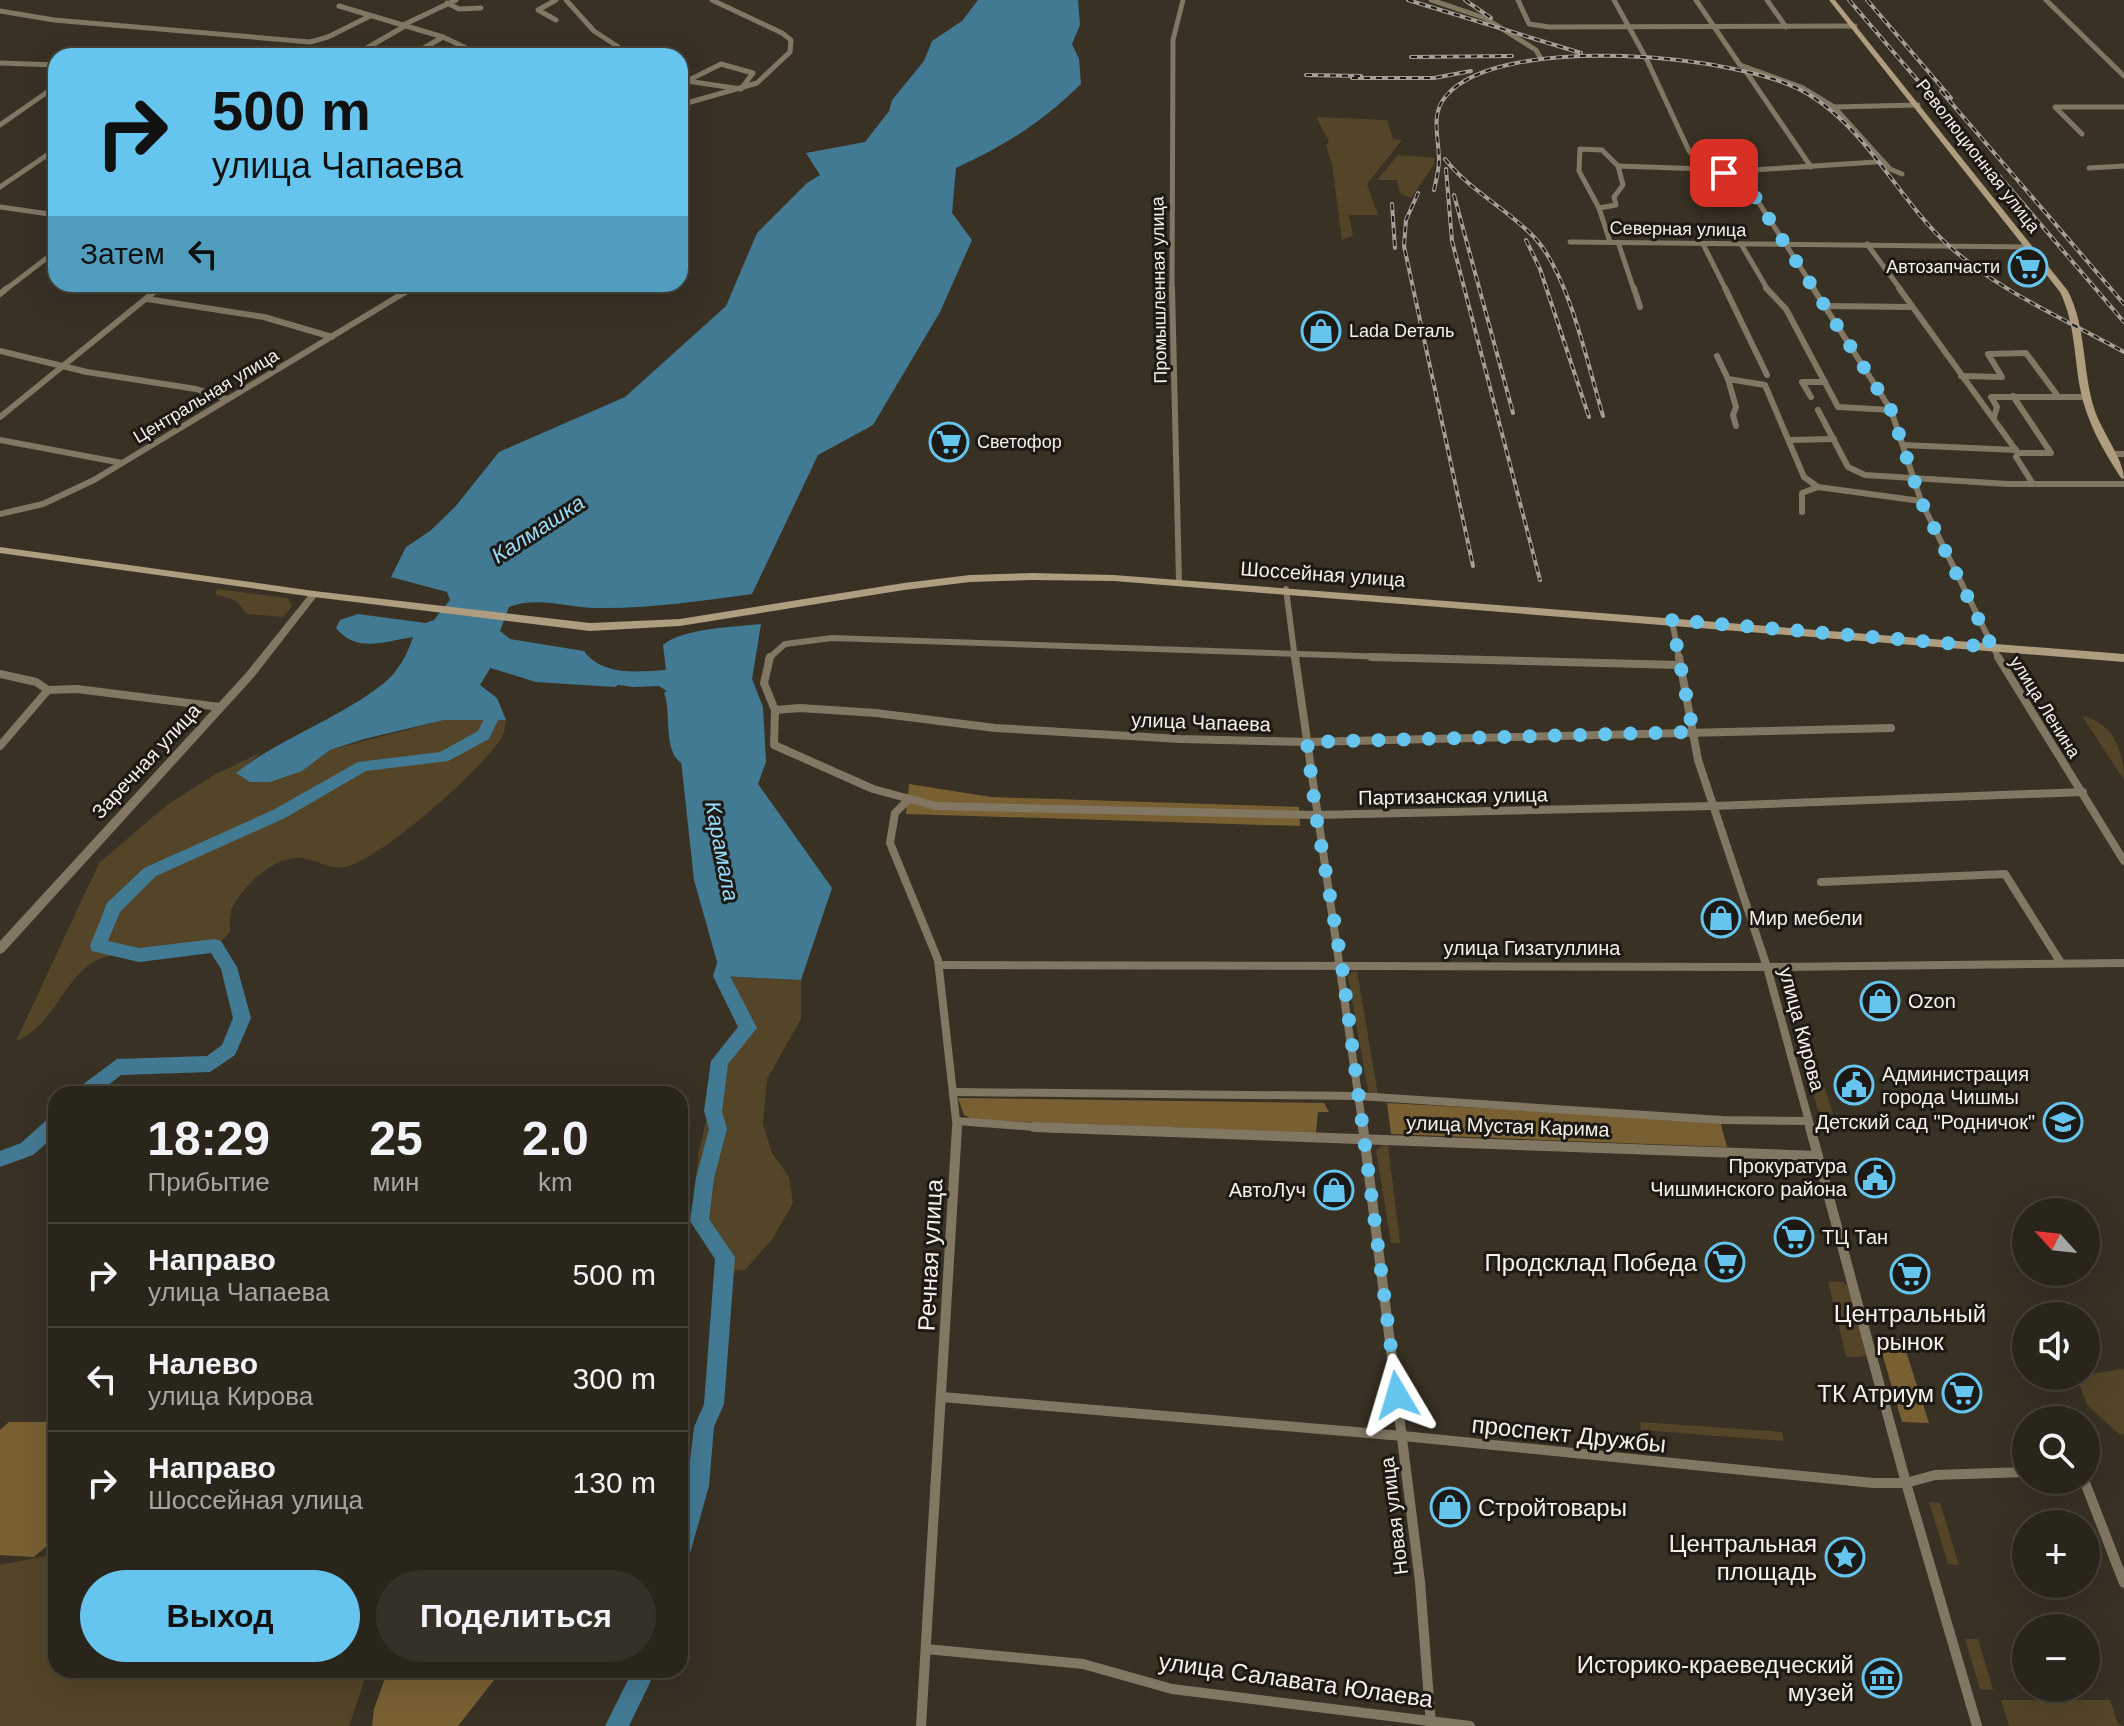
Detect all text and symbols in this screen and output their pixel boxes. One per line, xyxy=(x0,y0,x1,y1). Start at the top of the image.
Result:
street label: Революционная улица xyxy=(1912,75,2045,237)
text: 500 m xyxy=(212,79,371,142)
icon: right xyxy=(80,80,184,184)
pin xyxy=(1690,139,1758,207)
text: улица Чапаева xyxy=(212,145,463,186)
icon: arrive xyxy=(1702,151,1746,195)
street label: Промышленная улица xyxy=(1147,195,1171,384)
street label: Северная улица xyxy=(1610,218,1747,240)
icon: left xyxy=(181,232,225,276)
text: Затем xyxy=(80,237,165,270)
supermarket icon: Автозапчасти xyxy=(2007,246,2049,288)
place label: Автозапчасти xyxy=(1886,257,2000,277)
shop icon: Lada Dеталь xyxy=(1300,310,1342,352)
place label: Lada Dеталь xyxy=(1349,321,1454,341)
street label: Центральная улица xyxy=(130,344,283,447)
supermarket icon: Светофор xyxy=(928,421,970,463)
place label: Светофор xyxy=(977,432,1062,452)
water label: Калмашка xyxy=(487,490,589,568)
street label: Шоссейная улица xyxy=(1240,557,1407,591)
street label: улица Ленина xyxy=(2006,652,2085,762)
street label: Заречная улица xyxy=(87,698,205,823)
street label: улица Чапаева xyxy=(1131,709,1272,735)
street label: Партизанская улица xyxy=(1358,783,1549,809)
water label: Карамала xyxy=(700,799,744,903)
shop icon: Мир мебели xyxy=(1700,897,1742,939)
place label: Мир мебели xyxy=(1749,907,1863,929)
street label: улица Гизатуллина xyxy=(1444,937,1621,959)
street label: улица Кирова xyxy=(1775,965,1829,1094)
shop icon: Ozon xyxy=(1859,980,1901,1022)
place label: Ozon xyxy=(1908,990,1956,1012)
place label: Администрация города Чишмы xyxy=(1882,1063,2029,1108)
public building icon: Администрация города Чишмы xyxy=(1833,1064,1875,1106)
school or university icon: Детский сад "Родничок" xyxy=(2042,1101,2084,1143)
street label: улица Мустая Карима xyxy=(1406,1111,1611,1141)
place label: Детский сад "Родничок" xyxy=(1816,1111,2035,1133)
text: 18:29 xyxy=(147,1112,270,1165)
text: 25 xyxy=(369,1112,423,1165)
text: 2.0 xyxy=(522,1112,589,1165)
place label: Прокуратура Чишминского района xyxy=(1650,1155,1848,1200)
public building icon: Прокуратура Чишминского района xyxy=(1854,1157,1896,1199)
text: Прибытие xyxy=(148,1167,270,1197)
text: мин xyxy=(373,1167,419,1197)
text: km xyxy=(538,1167,573,1197)
shop icon: АвтоЛуч xyxy=(1313,1169,1355,1211)
street label: Речная улица xyxy=(913,1178,947,1332)
place label: АвтоЛуч xyxy=(1229,1179,1306,1201)
north arrow xyxy=(2012,1198,2100,1286)
map controls xyxy=(2012,1198,2100,1702)
supermarket icon: ТЦ Тан xyxy=(1773,1216,1815,1258)
place label: ТЦ Тан xyxy=(1822,1226,1888,1248)
supermarket icon: Продсклад Победа xyxy=(1704,1241,1746,1283)
text: Направо xyxy=(148,1243,276,1276)
place label: Продсклад Победа xyxy=(1485,1249,1698,1276)
icon: right xyxy=(80,1253,124,1297)
supermarket icon: Центральный рынок xyxy=(1889,1253,1931,1295)
text: 500 m xyxy=(573,1258,656,1291)
text: улица Чапаева xyxy=(148,1277,329,1307)
place label: Центральный рынок xyxy=(1834,1300,1986,1355)
button: sound xyxy=(2012,1302,2100,1390)
text: Налево xyxy=(148,1347,258,1380)
position arrow xyxy=(1355,1353,1439,1437)
icon: left xyxy=(80,1357,124,1401)
text: 300 m xyxy=(573,1362,656,1395)
supermarket icon: ТК Атриум xyxy=(1941,1372,1983,1414)
place label: ТК Атриум xyxy=(1817,1380,1934,1407)
text: улица Кирова xyxy=(148,1381,313,1411)
button: search xyxy=(2012,1406,2100,1494)
street label: проспект Дружбы xyxy=(1470,1410,1668,1458)
text: Направо xyxy=(148,1451,276,1484)
street label: Новая улица xyxy=(1376,1455,1412,1576)
icon: right xyxy=(80,1461,124,1505)
text: 130 m xyxy=(573,1466,656,1499)
text: Шоссейная улица xyxy=(148,1485,363,1515)
shop icon: Стройтовары xyxy=(1429,1486,1471,1528)
place label: Стройтовары xyxy=(1478,1494,1627,1521)
button: + xyxy=(2012,1510,2100,1598)
place label: Центральная площадь xyxy=(1669,1530,1817,1585)
place icon: Центральная площадь xyxy=(1824,1536,1866,1578)
button: Выход xyxy=(80,1570,360,1662)
button: Поделиться xyxy=(376,1570,656,1662)
button: − xyxy=(2012,1614,2100,1702)
street label: улица Салавата Юлаева xyxy=(1157,1647,1436,1713)
place label: Историко-краеведческий музей xyxy=(1577,1651,1854,1706)
museum icon: Историко-краеведческий музей xyxy=(1861,1657,1903,1699)

